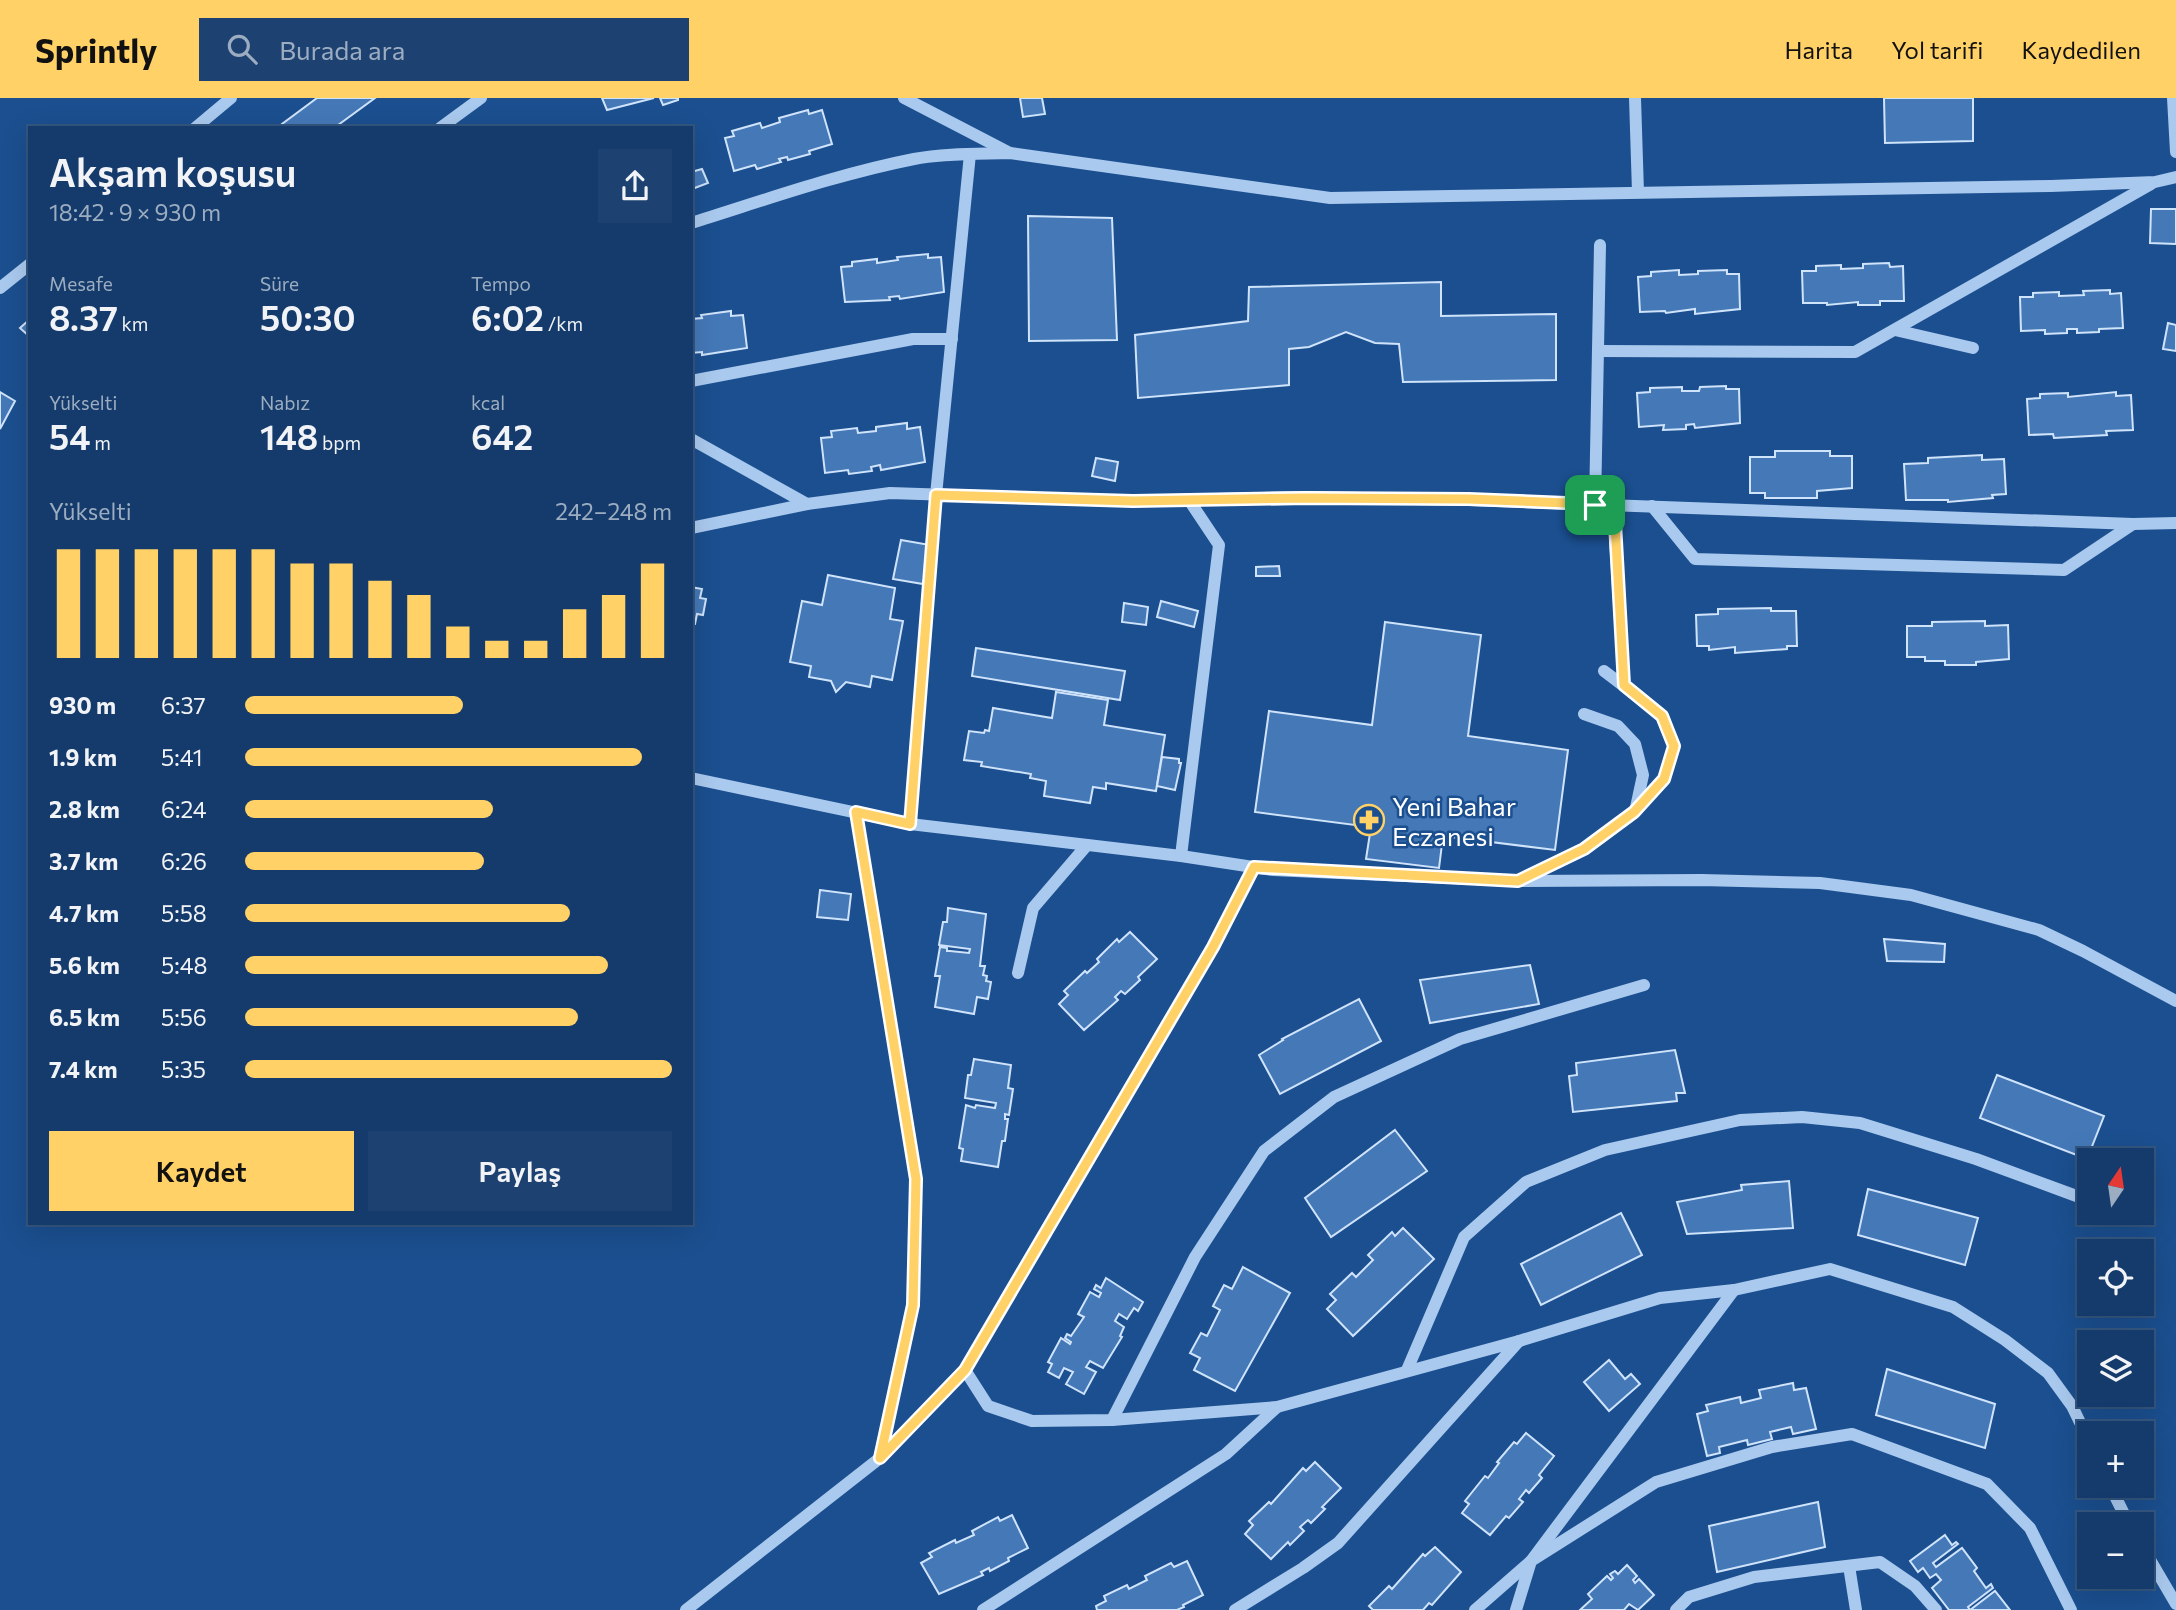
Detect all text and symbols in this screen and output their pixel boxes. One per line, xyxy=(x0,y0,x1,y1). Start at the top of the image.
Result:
search box xyxy=(199,18,689,81)
text: Sprintly xyxy=(35,29,157,70)
icon: search xyxy=(223,30,261,68)
text: Burada ara xyxy=(279,34,405,65)
text: Harita xyxy=(1784,35,1853,64)
text: Yol tarifi xyxy=(1891,35,1983,64)
text: Kaydedilen xyxy=(2021,35,2141,64)
text: Akşam koşusu xyxy=(49,148,296,195)
button: share xyxy=(598,149,672,223)
text: 18:42 · 9 × 930 m xyxy=(49,198,221,226)
text: Mesafe xyxy=(49,272,113,295)
text: Süre xyxy=(260,272,299,295)
text: Tempo xyxy=(471,272,531,295)
text: 8.37 xyxy=(49,295,118,338)
text: 50:30 xyxy=(260,295,356,338)
text: 6:02 xyxy=(471,295,544,338)
text: km xyxy=(118,312,148,335)
text: /km xyxy=(544,312,583,335)
text: Yükselti xyxy=(49,391,117,414)
text: Nabız xyxy=(260,391,310,414)
text: kcal xyxy=(471,391,505,414)
text: 54 xyxy=(49,414,91,457)
text: 148 xyxy=(260,414,318,457)
text: 642 xyxy=(471,414,533,457)
text: m xyxy=(91,431,111,454)
text: bpm xyxy=(318,431,361,454)
pin xyxy=(1565,475,1625,535)
icon: arrive xyxy=(1576,486,1614,524)
text: Yükselti xyxy=(49,497,132,525)
text: 242–248 m xyxy=(555,497,672,525)
text: 930 m xyxy=(49,691,116,719)
text: 6:37 xyxy=(161,691,206,719)
text: 1.9 km xyxy=(49,743,117,771)
text: 5:41 xyxy=(161,743,203,771)
place label: Yeni Bahar Eczanesi xyxy=(1392,790,1516,851)
text: 2.8 km xyxy=(49,795,120,823)
text: 6:24 xyxy=(161,795,207,823)
pharmacy icon: Yeni Bahar Eczanesi xyxy=(1352,803,1386,837)
text: 3.7 km xyxy=(49,847,118,875)
text: 6:26 xyxy=(161,847,207,875)
text: 4.7 km xyxy=(49,899,119,927)
text: 5:58 xyxy=(161,899,207,927)
text: 5.6 km xyxy=(49,951,120,979)
text: 5:48 xyxy=(161,951,207,979)
text: 6.5 km xyxy=(49,1003,120,1031)
text: 5:56 xyxy=(161,1003,207,1031)
text: 7.4 km xyxy=(49,1055,118,1083)
text: 5:35 xyxy=(161,1055,206,1083)
button: Kaydet xyxy=(49,1131,354,1211)
button: Paylaş xyxy=(368,1131,672,1211)
north arrow xyxy=(2077,1148,2154,1225)
map controls xyxy=(2077,1148,2154,1589)
button: locate xyxy=(2077,1239,2154,1316)
button: layers xyxy=(2077,1330,2154,1407)
button: + xyxy=(2077,1421,2154,1498)
button: − xyxy=(2077,1512,2154,1589)

